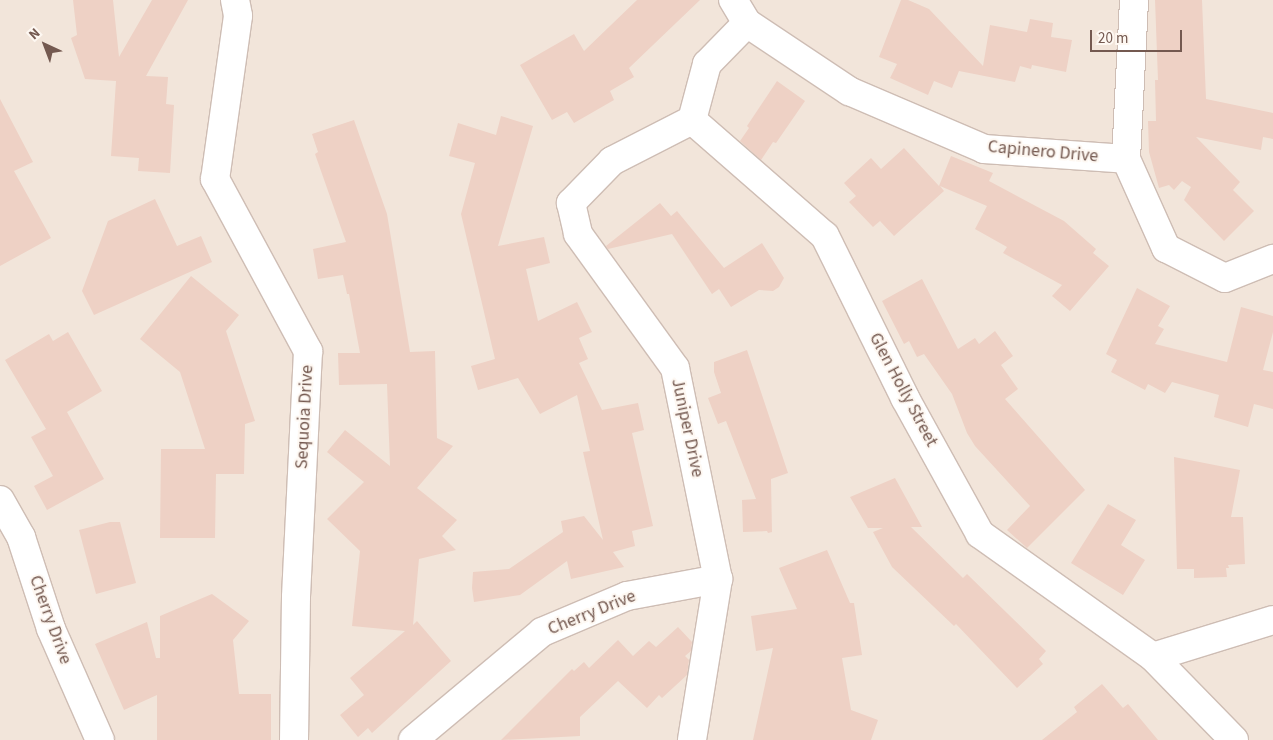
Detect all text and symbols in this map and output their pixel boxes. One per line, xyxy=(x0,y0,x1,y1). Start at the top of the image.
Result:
north arrow xyxy=(20,20,70,70)
scale bar xyxy=(1093,20,1186,52)
text: N xyxy=(25,24,45,45)
text: 20 m xyxy=(1098,28,1128,49)
street label: Capinero Drive xyxy=(987,136,1099,168)
street label: Glen Holly Street xyxy=(864,329,942,451)
street label: Sequoia Drive xyxy=(291,364,319,470)
street label: Juniper Drive xyxy=(666,377,708,479)
street label: Cherry Drive xyxy=(24,573,76,667)
street label: Cherry Drive xyxy=(545,586,639,640)

